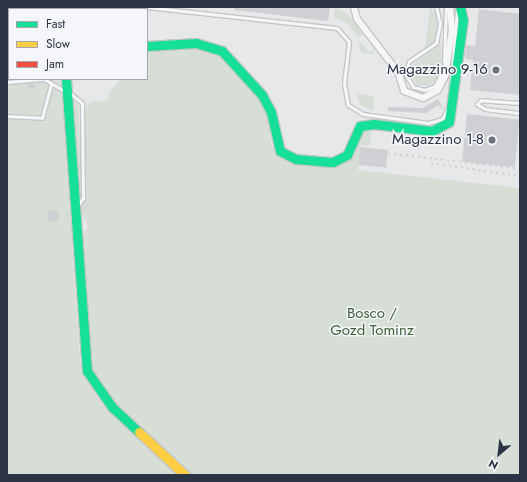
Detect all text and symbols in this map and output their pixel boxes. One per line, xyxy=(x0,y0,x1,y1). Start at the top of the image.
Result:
legend xyxy=(8,8,148,80)
text: Fast xyxy=(46,15,65,33)
text: Slow xyxy=(46,35,70,53)
text: Jam xyxy=(46,55,64,73)
place label: Magazzino 9-16 xyxy=(387,61,488,79)
marker: Magazzino 9-16 xyxy=(491,65,501,75)
place label: Magazzino 1-8 xyxy=(392,131,484,149)
marker: Magazzino 1-8 xyxy=(487,135,497,145)
park label: Bosco / Gozd Tominz xyxy=(330,304,414,339)
north arrow xyxy=(479,434,519,474)
text: N xyxy=(486,455,501,474)

